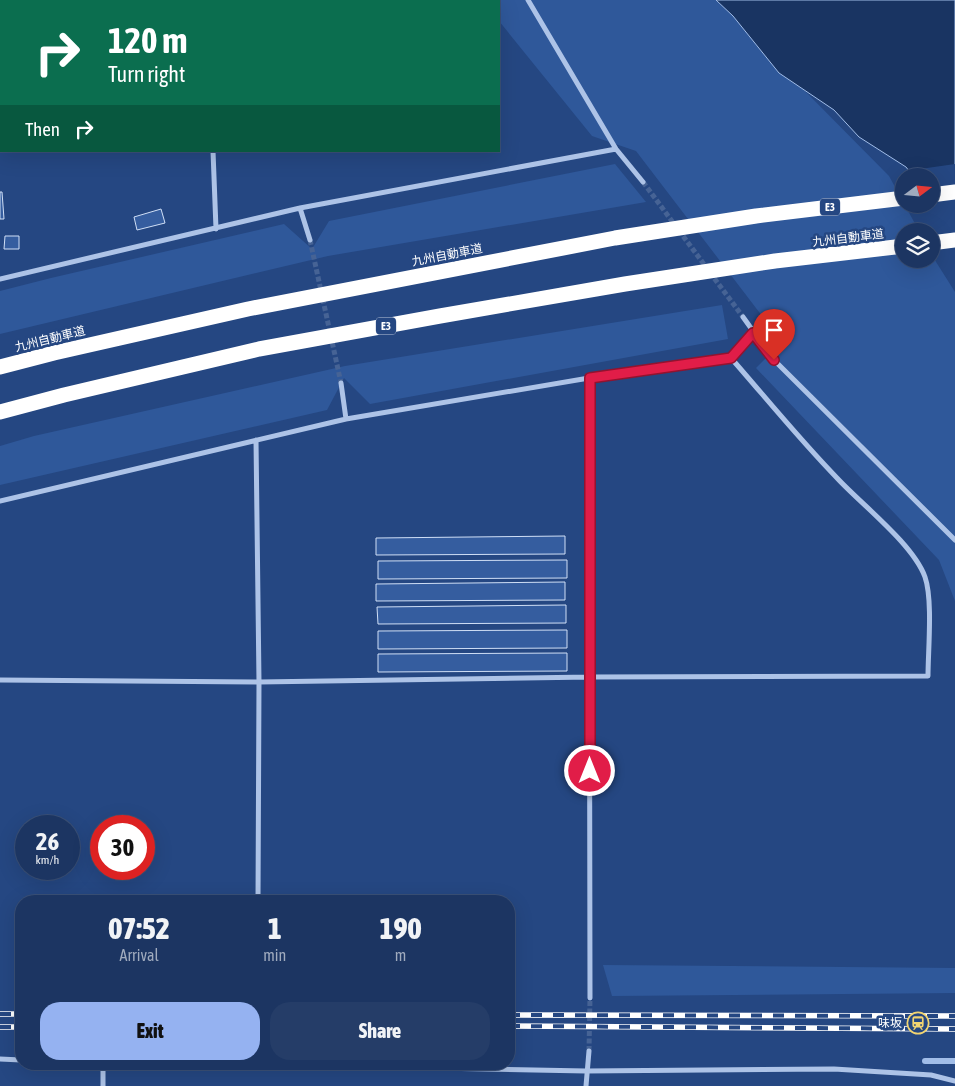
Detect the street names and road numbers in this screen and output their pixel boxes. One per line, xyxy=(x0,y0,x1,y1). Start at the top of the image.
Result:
road number: E3 xyxy=(820,198,840,216)
street label: 九州自動車道 xyxy=(811,227,885,249)
street label: 九州自動車道 xyxy=(410,241,484,269)
road number: E3 xyxy=(376,318,396,334)
street label: 九州自動車道 xyxy=(13,323,87,355)

